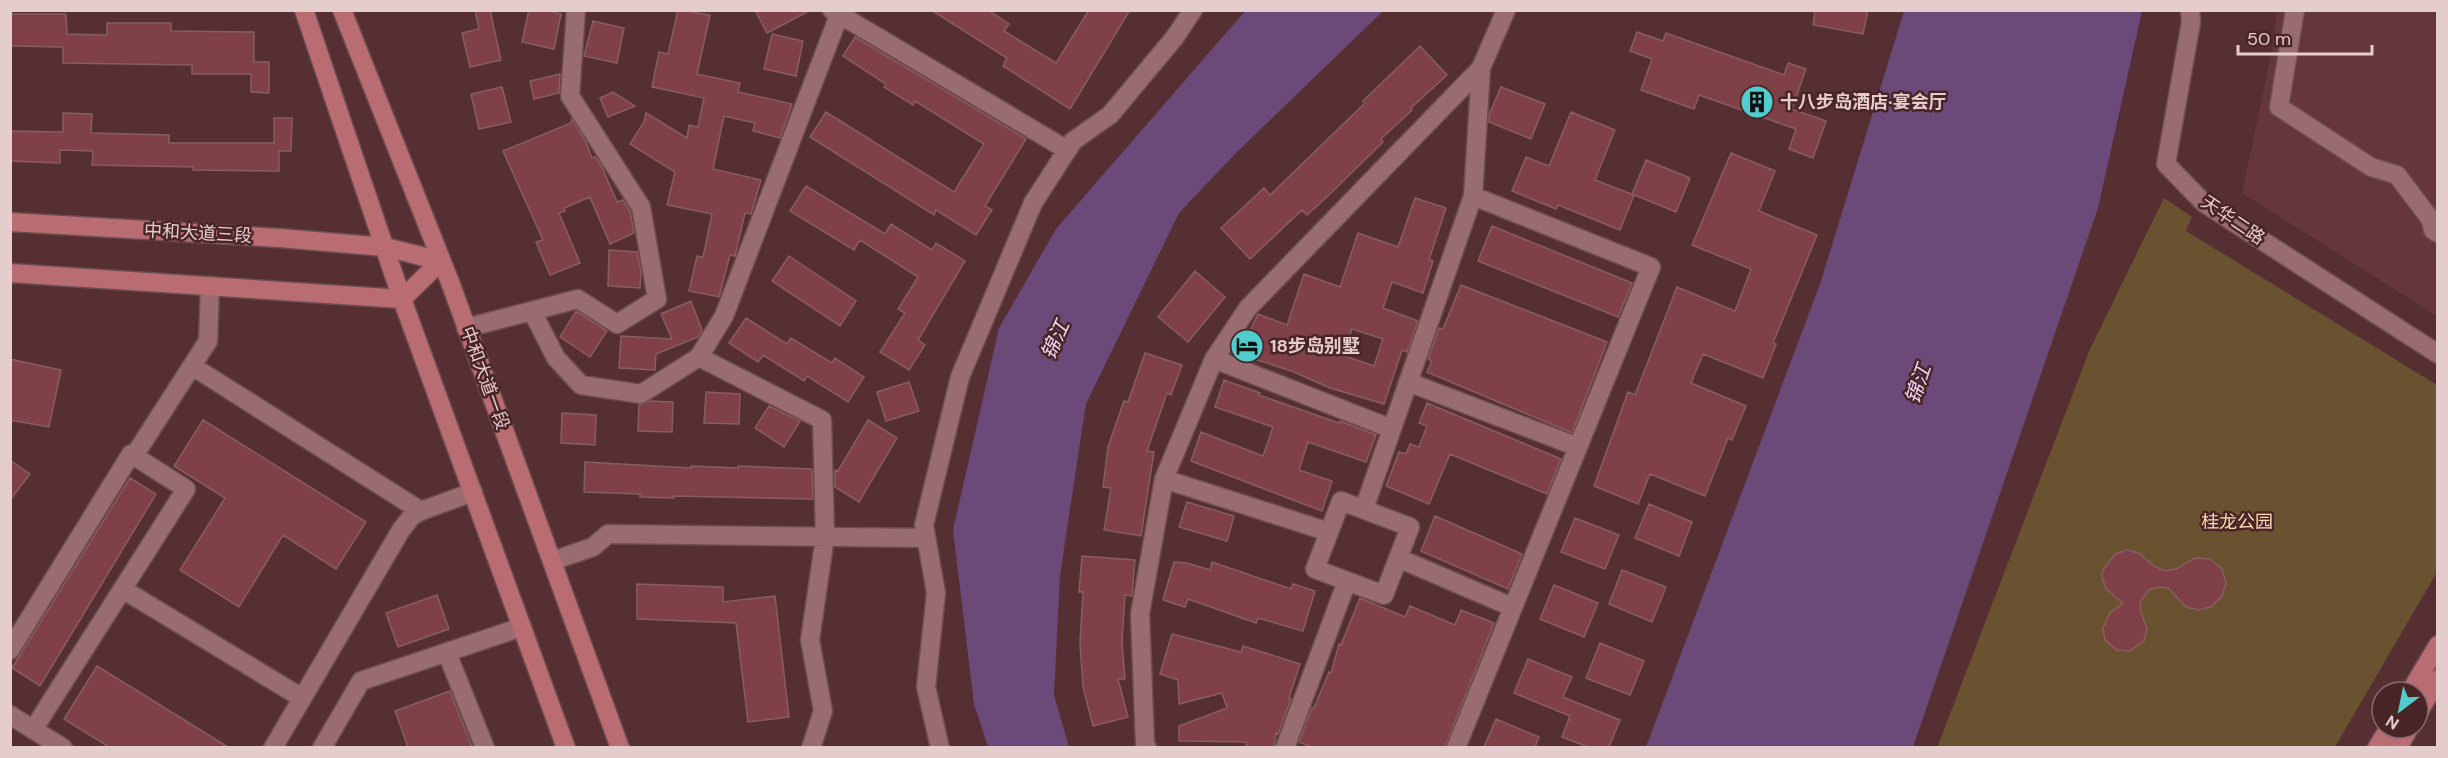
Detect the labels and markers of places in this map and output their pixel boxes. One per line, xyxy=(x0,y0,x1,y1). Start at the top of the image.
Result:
building icon: 十八步岛酒店·宴会厅 xyxy=(1739,84,1775,120)
place label: 十八步岛酒店·宴会厅 xyxy=(1780,90,1947,114)
hotel icon: 18步岛别墅 xyxy=(1229,328,1265,364)
place label: 18步岛别墅 xyxy=(1270,334,1360,358)

